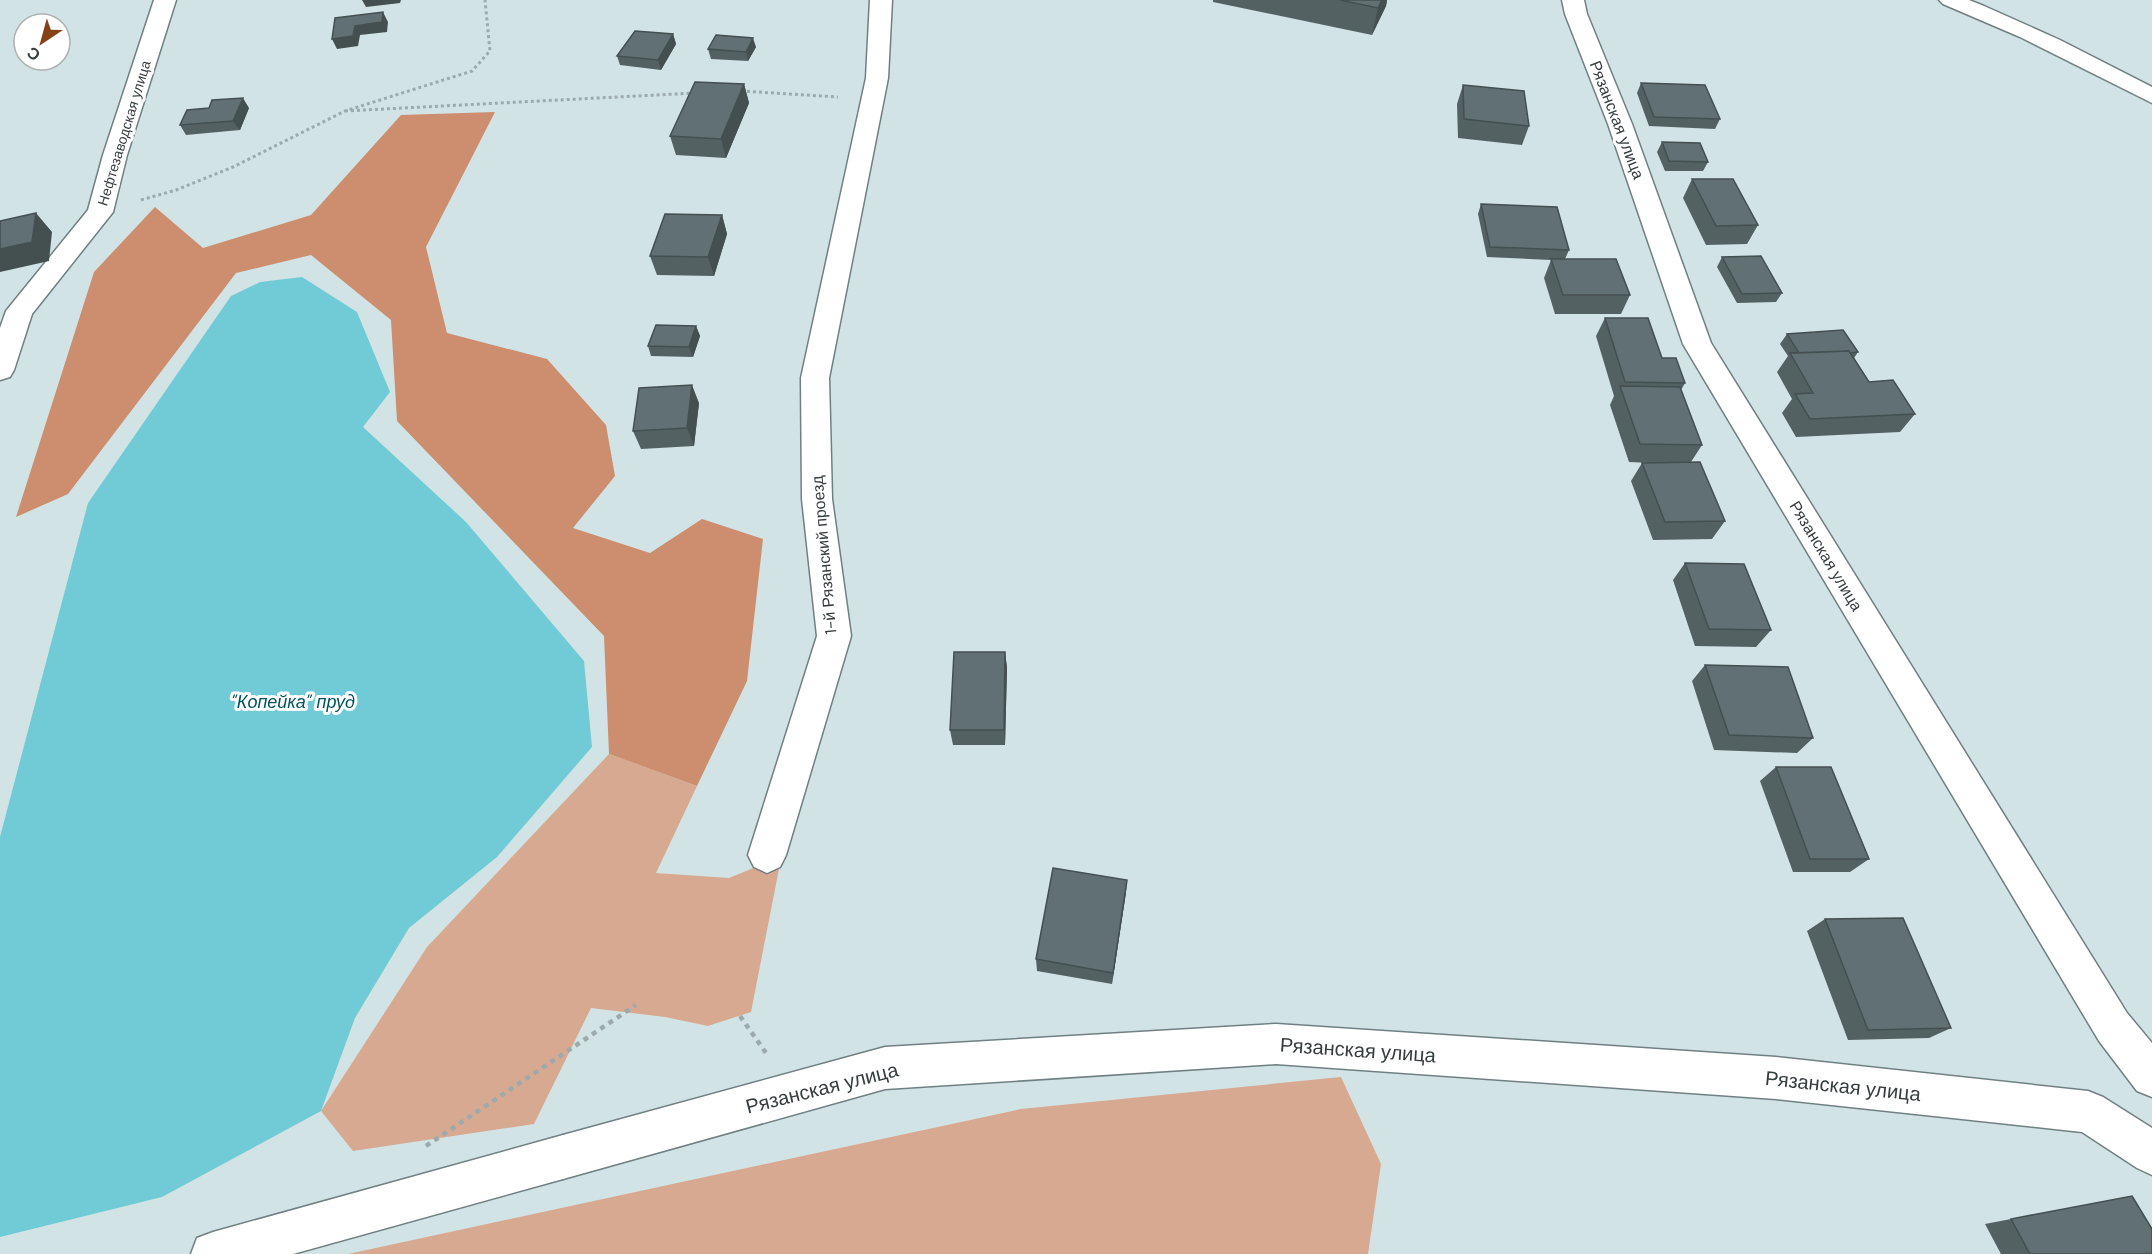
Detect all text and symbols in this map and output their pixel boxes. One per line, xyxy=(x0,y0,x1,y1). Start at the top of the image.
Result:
north arrow xyxy=(12,12,72,72)
text: С xyxy=(22,42,44,66)
street label: Нефтезаводская улица xyxy=(93,58,155,208)
street label: Рязанская улица xyxy=(1585,58,1649,182)
street label: 1-й Рязанский проезд xyxy=(807,474,841,635)
street label: Рязанская улица xyxy=(1785,497,1867,615)
water label: "Копейка" пруд xyxy=(231,690,355,714)
street label: Рязанская улица xyxy=(1279,1032,1438,1068)
street label: Рязанская улица xyxy=(743,1056,902,1120)
street label: Рязанская улица xyxy=(1764,1065,1923,1107)

